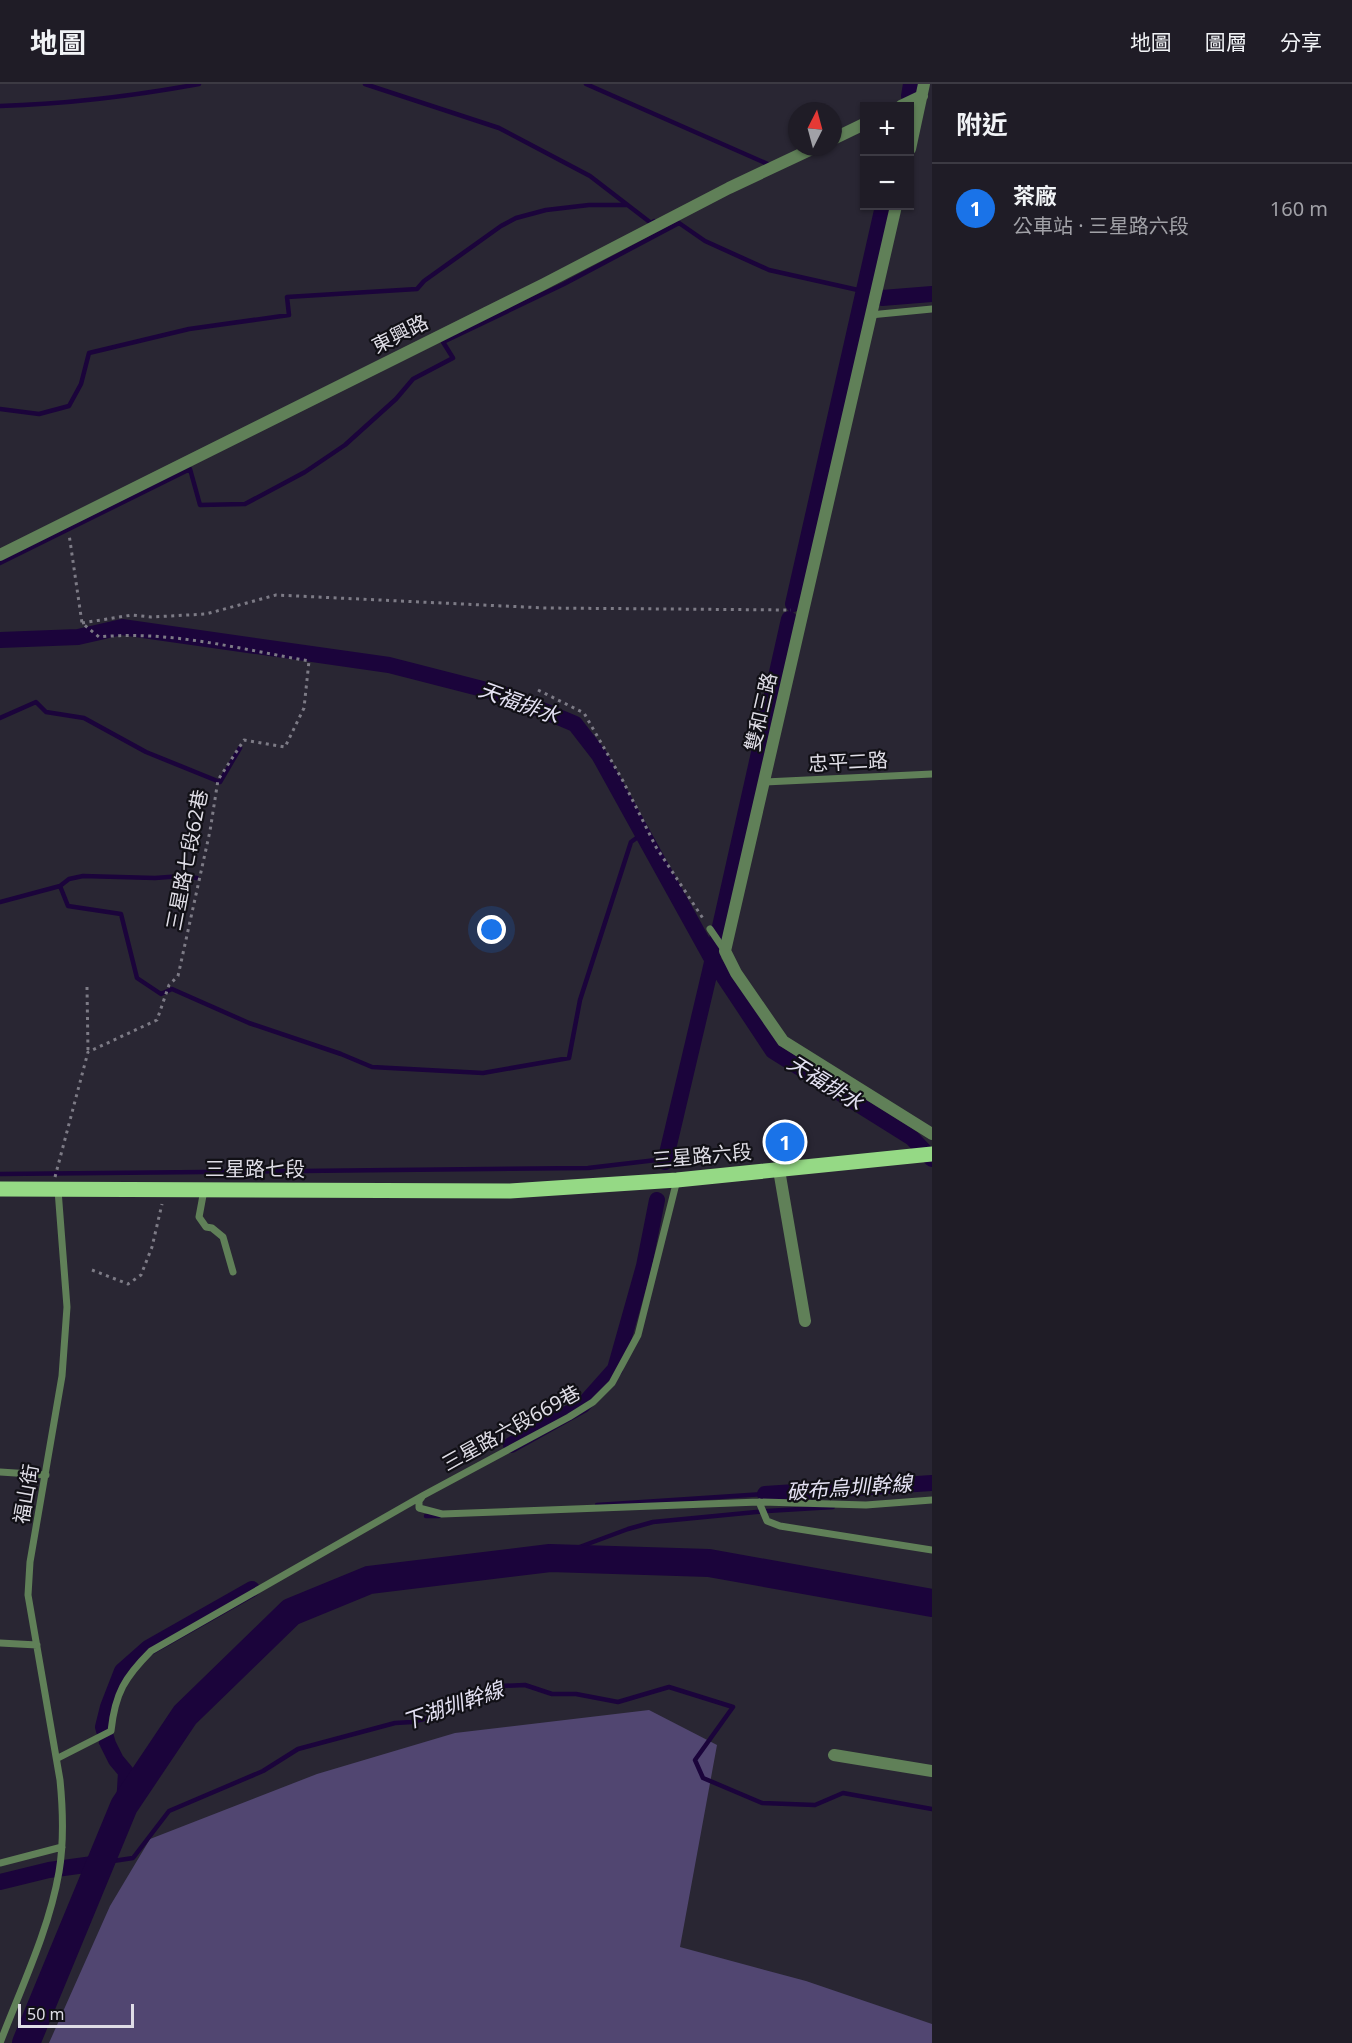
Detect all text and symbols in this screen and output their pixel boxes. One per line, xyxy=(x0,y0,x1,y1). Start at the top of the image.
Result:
text: 地圖 xyxy=(30,23,86,61)
text: 地圖 xyxy=(1130,28,1172,56)
text: 圖層 xyxy=(1205,28,1247,56)
text: 分享 xyxy=(1280,28,1322,56)
north arrow xyxy=(788,102,842,156)
map controls xyxy=(860,102,914,210)
button: + xyxy=(860,102,914,156)
text: 附近 xyxy=(956,106,1008,142)
button: − xyxy=(860,156,914,210)
text: 茶廠 xyxy=(1013,180,1057,210)
text: 1 xyxy=(970,195,981,222)
text: 160 m xyxy=(1270,195,1328,222)
text: 公車站 · 三星路六段 xyxy=(1013,212,1189,239)
street label: 東興路 xyxy=(367,308,433,359)
street label: 雙和三路 xyxy=(738,670,783,754)
water label: 天福排水 xyxy=(475,675,565,730)
street label: 忠平二路 xyxy=(807,746,889,777)
street label: 三星路七段62巷 xyxy=(160,787,213,933)
your location xyxy=(477,915,506,944)
water label: 天福排水 xyxy=(782,1048,869,1117)
pin: 1 xyxy=(766,1120,804,1164)
street label: 三星路六段 xyxy=(651,1138,753,1173)
street label: 三星路七段 xyxy=(205,1155,305,1182)
street label: 三星路六段669巷 xyxy=(437,1378,585,1477)
street label: 福山街 xyxy=(7,1462,44,1526)
water label: 破布烏圳幹線 xyxy=(785,1469,915,1505)
water label: 下湖圳幹線 xyxy=(398,1674,509,1735)
scale bar xyxy=(18,2001,134,2028)
text: 50 m xyxy=(27,2003,64,2025)

